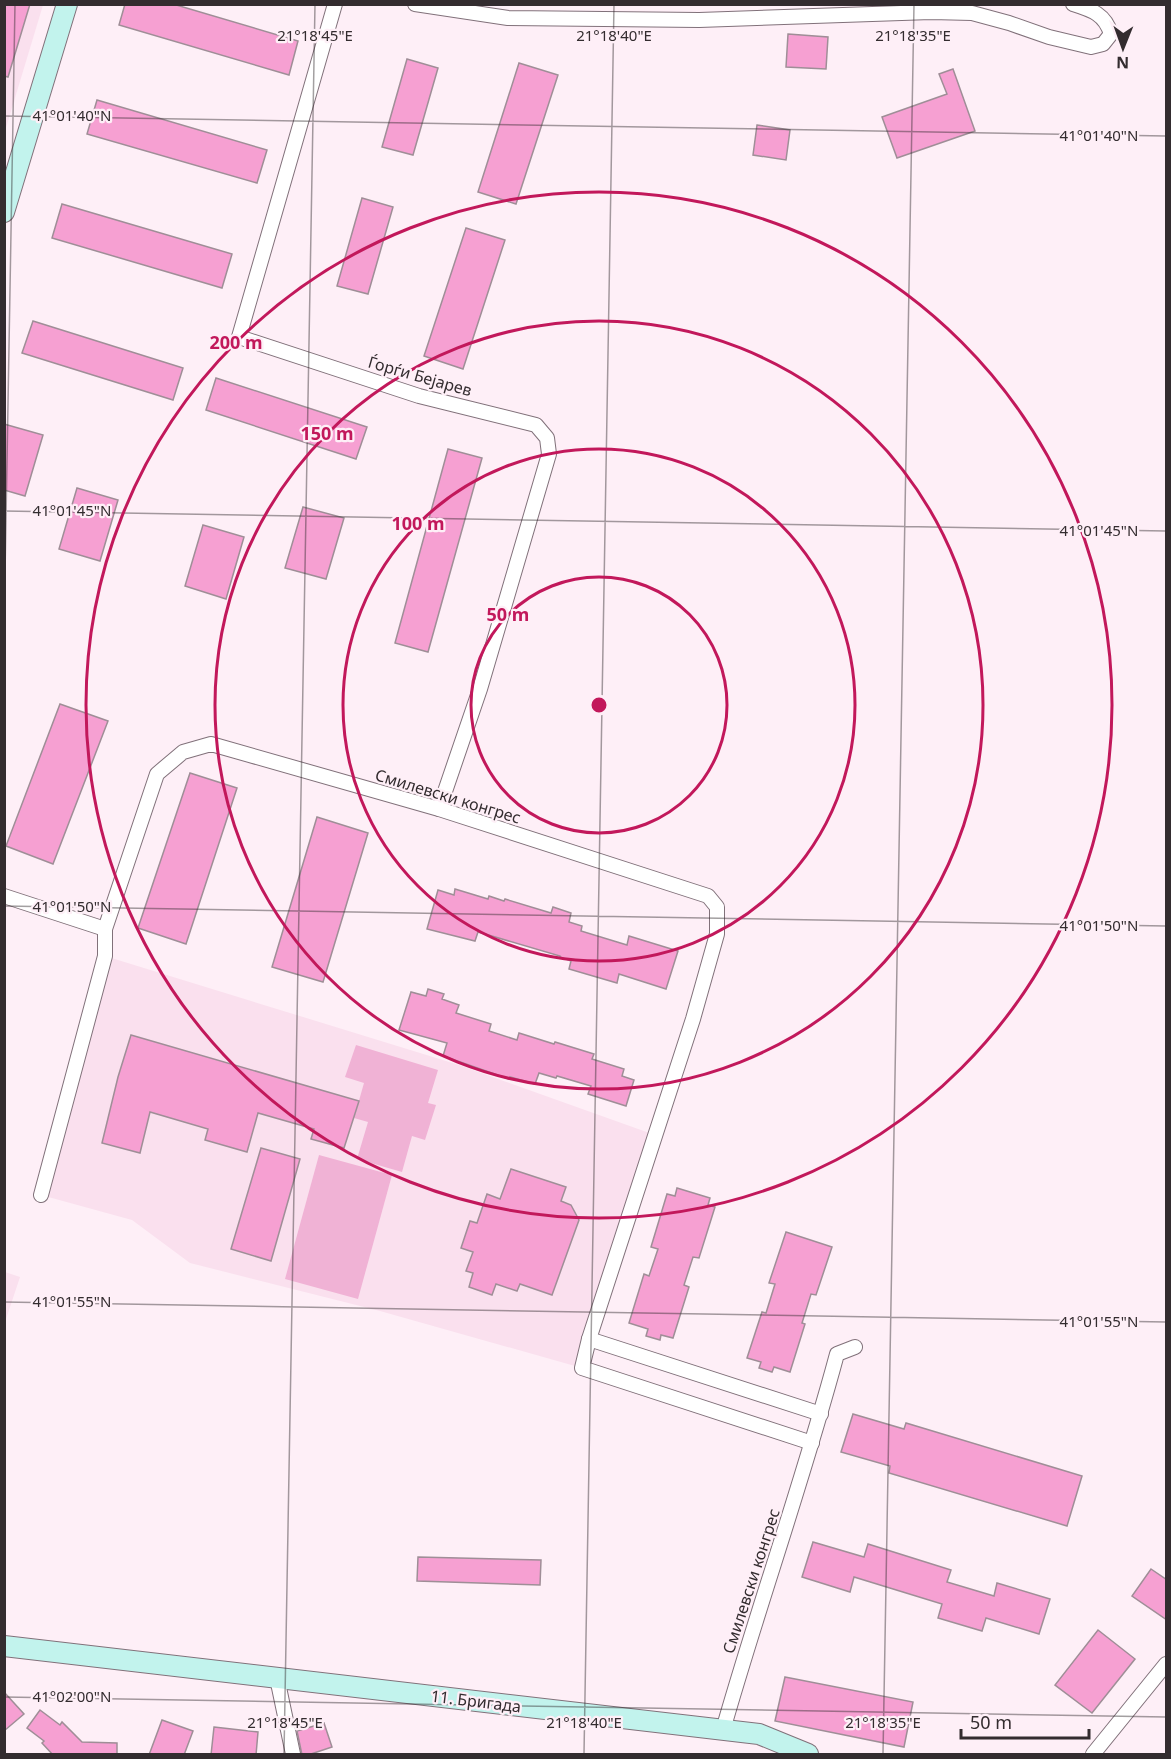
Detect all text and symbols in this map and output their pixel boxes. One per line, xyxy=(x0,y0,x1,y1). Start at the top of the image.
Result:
north arrow xyxy=(1093,18,1153,78)
text: 21°18'45"E xyxy=(277,25,353,45)
text: 21°18'40"E xyxy=(576,25,652,45)
text: 21°18'35"E xyxy=(875,25,951,45)
text: N xyxy=(1116,52,1129,74)
text: 41°01'40"N xyxy=(33,105,111,125)
text: 41°01'40"N xyxy=(1060,125,1138,145)
text: 200 m xyxy=(209,330,263,354)
street label: Ѓорѓи Бејарев xyxy=(366,351,474,401)
text: 150 m xyxy=(300,421,354,445)
text: 41°01'45"N xyxy=(33,500,111,520)
text: 100 m xyxy=(391,511,445,535)
text: 41°01'45"N xyxy=(1060,520,1138,540)
text: 50 m xyxy=(487,602,529,626)
centre of rings xyxy=(589,695,609,715)
street label: Смилевски конгрес xyxy=(373,763,524,829)
text: 41°01'50"N xyxy=(33,896,111,916)
text: 41°01'50"N xyxy=(1060,915,1138,935)
text: 41°01'55"N xyxy=(33,1291,111,1311)
text: 41°01'55"N xyxy=(1060,1311,1138,1331)
street label: Смилевски конгрес xyxy=(717,1506,785,1656)
street label: 11. Бригада xyxy=(430,1685,522,1717)
text: 41°02'00"N xyxy=(33,1686,111,1706)
scale bar xyxy=(961,1702,1088,1740)
text: 50 m xyxy=(970,1710,1012,1734)
text: 21°18'45"E xyxy=(247,1712,323,1732)
text: 21°18'40"E xyxy=(546,1712,622,1732)
text: 21°18'35"E xyxy=(845,1712,921,1732)

